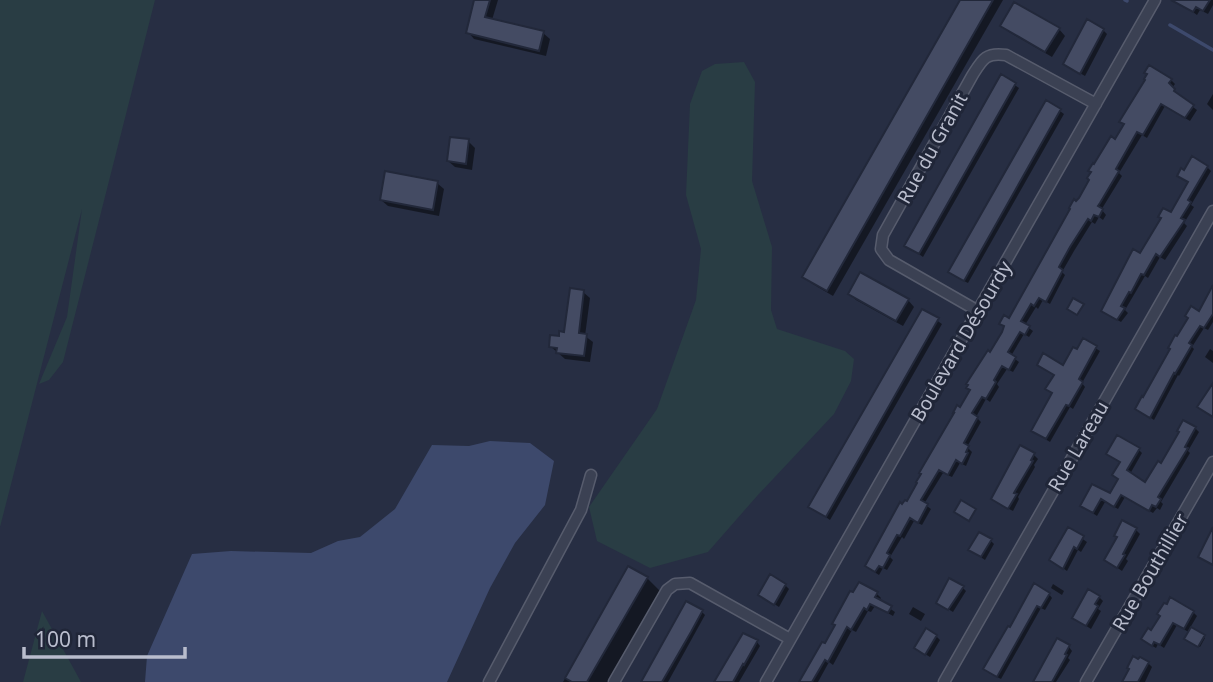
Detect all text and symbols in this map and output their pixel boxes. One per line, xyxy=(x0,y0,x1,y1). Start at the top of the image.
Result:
street label: Rue du Granit xyxy=(891,88,973,208)
street label: Boulevard Désourdy xyxy=(904,256,1018,426)
street label: Rue Lareau xyxy=(1042,396,1114,496)
street label: Rue Bouthillier xyxy=(1106,508,1194,635)
scale bar xyxy=(24,616,186,660)
text: 100 m xyxy=(35,625,96,653)

